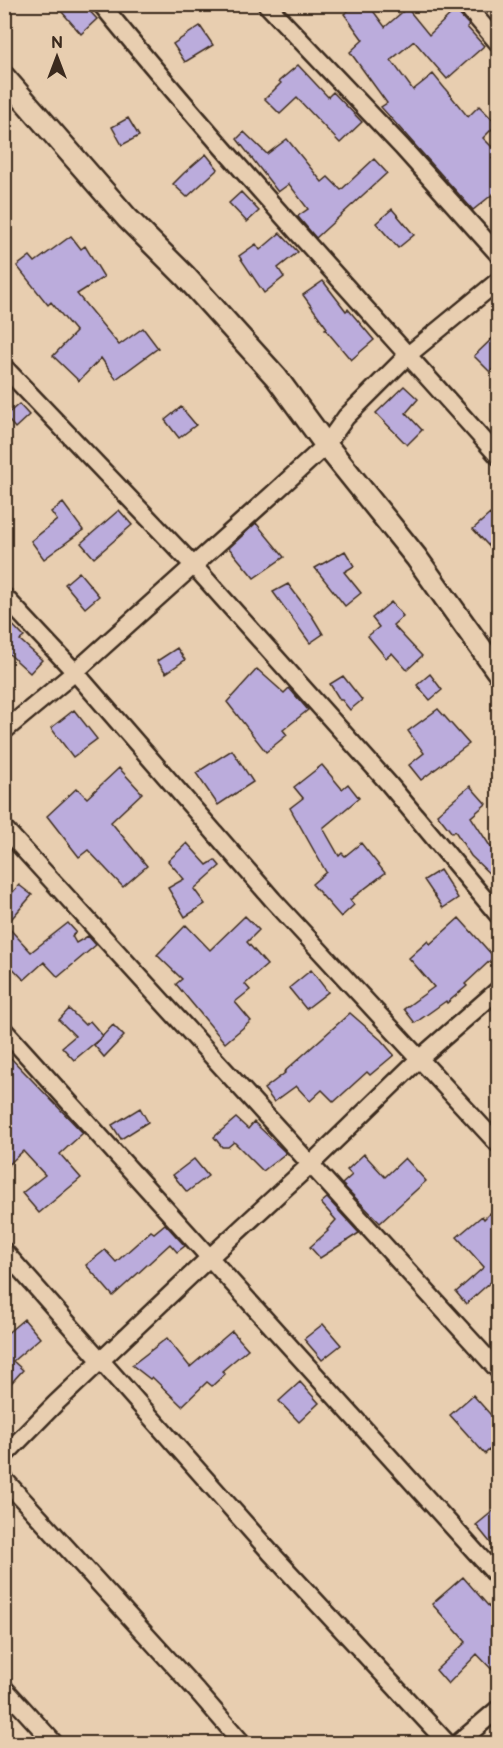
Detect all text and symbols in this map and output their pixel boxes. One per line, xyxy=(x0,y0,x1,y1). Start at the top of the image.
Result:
north arrow xyxy=(27,27,87,87)
text: N xyxy=(51,34,63,53)

